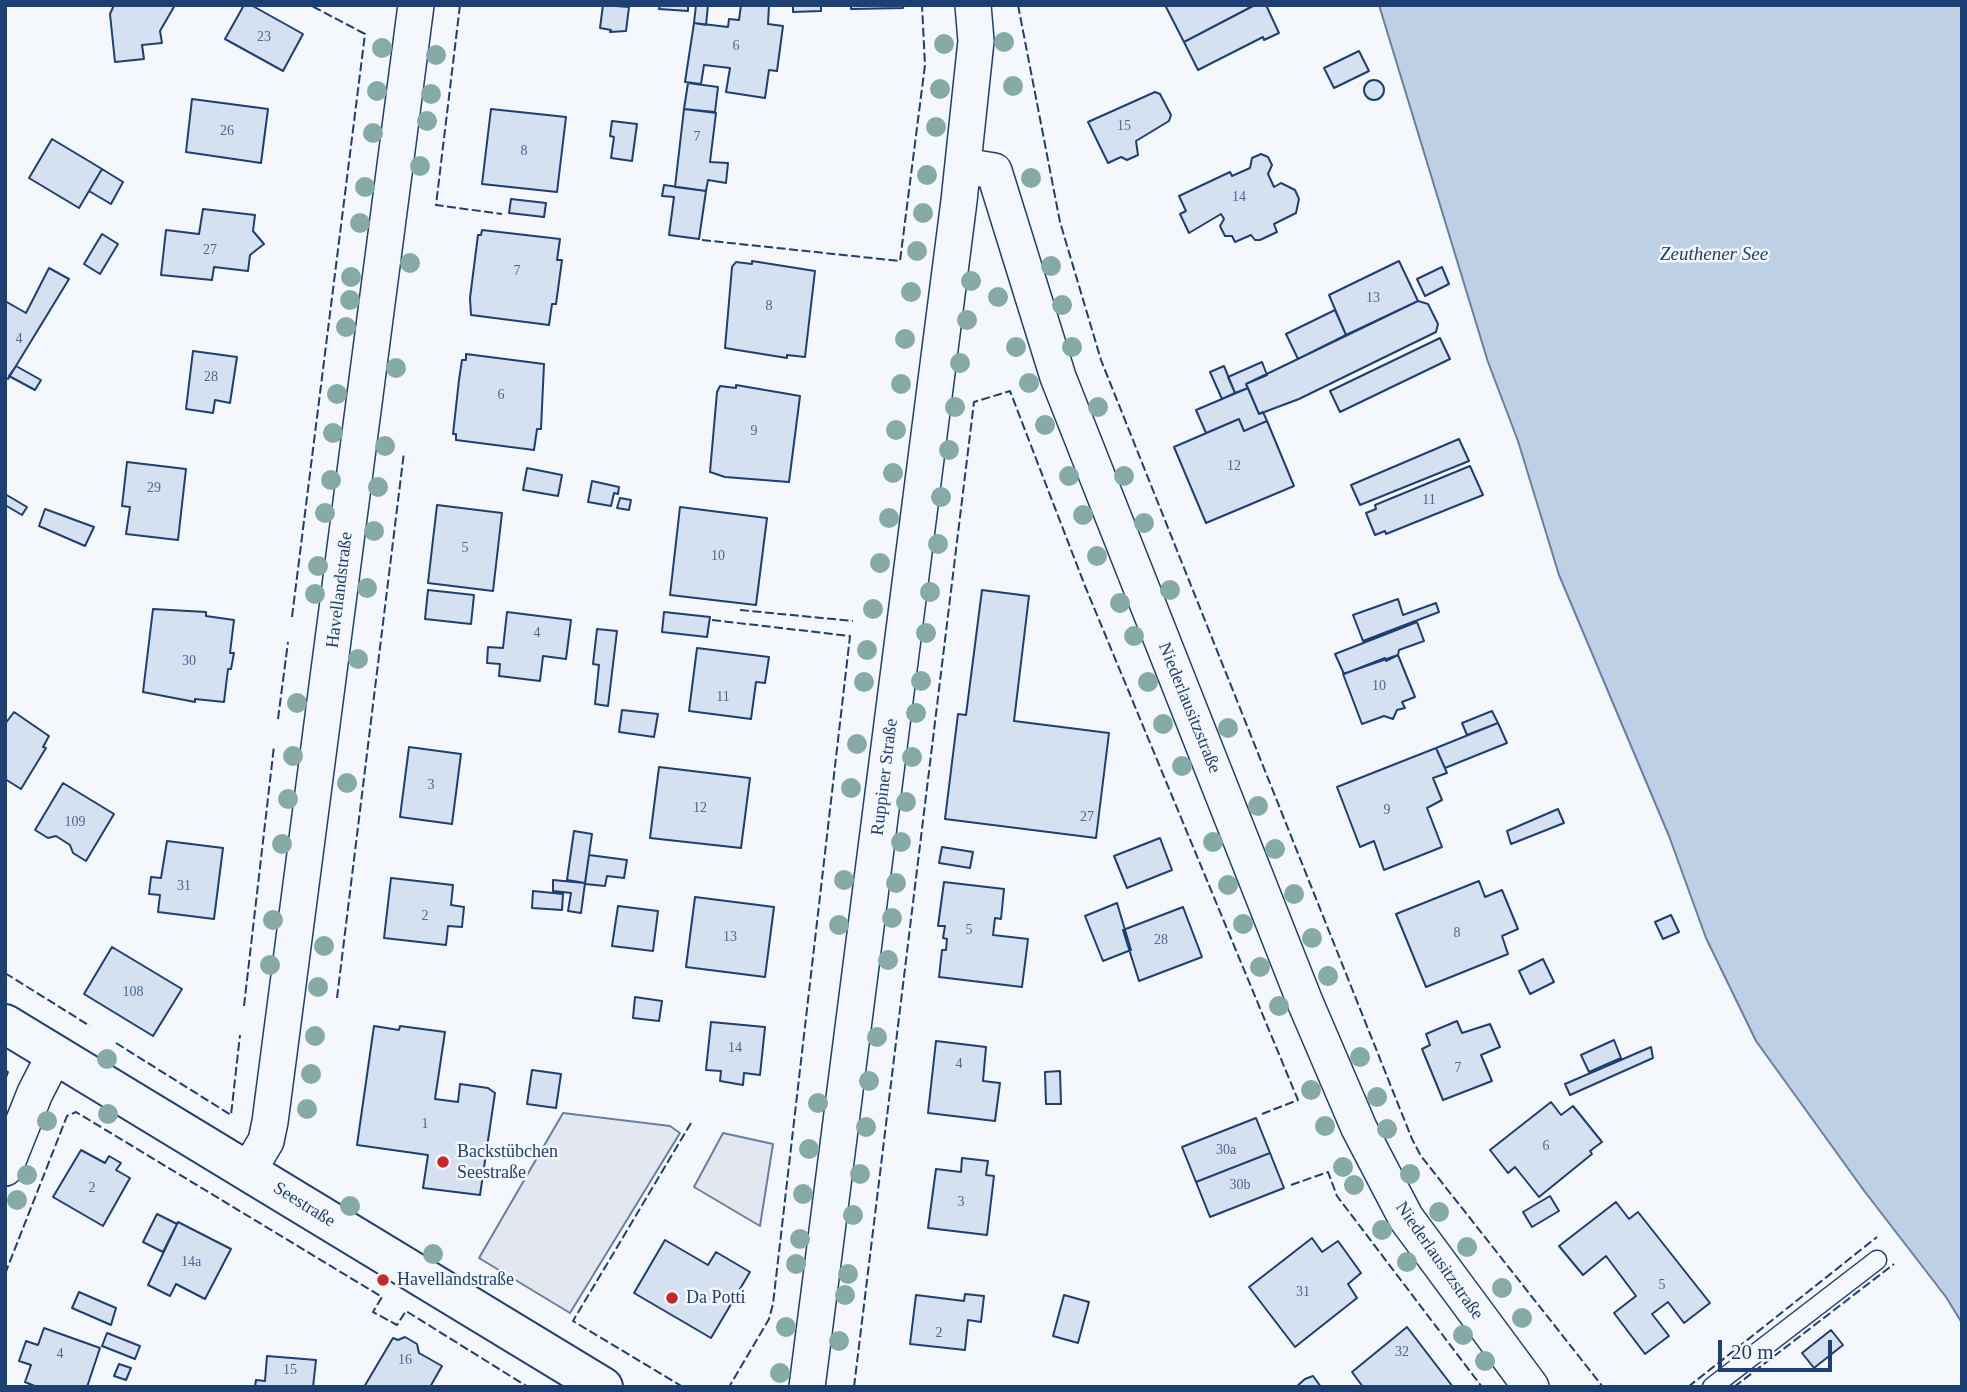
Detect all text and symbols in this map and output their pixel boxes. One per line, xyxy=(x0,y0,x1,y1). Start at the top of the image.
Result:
house number: 23 xyxy=(257,29,271,45)
house number: 6 xyxy=(732,38,740,54)
house number: 15 xyxy=(1117,118,1131,134)
house number: 26 xyxy=(220,123,234,139)
house number: 7 xyxy=(694,129,700,145)
house number: 8 xyxy=(520,143,528,159)
house number: 14 xyxy=(1232,189,1246,205)
house number: 27 xyxy=(203,242,217,258)
water label: Zeuthener See xyxy=(1660,244,1768,266)
house number: 7 xyxy=(514,263,520,279)
house number: 13 xyxy=(1366,290,1380,306)
house number: 8 xyxy=(766,298,772,314)
house number: 4 xyxy=(16,331,22,347)
house number: 28 xyxy=(204,369,218,385)
house number: 6 xyxy=(498,387,504,403)
house number: 9 xyxy=(750,423,758,439)
house number: 12 xyxy=(1227,458,1241,474)
house number: 29 xyxy=(147,480,161,496)
house number: 11 xyxy=(1422,492,1436,508)
street label: Havellandstraße xyxy=(322,531,358,649)
house number: 5 xyxy=(462,540,468,556)
house number: 10 xyxy=(711,548,725,564)
house number: 4 xyxy=(534,625,540,641)
street label: Niederlausitzstraße xyxy=(1153,640,1225,776)
house number: 30 xyxy=(182,653,196,669)
house number: 10 xyxy=(1372,678,1386,694)
house number: 11 xyxy=(716,689,730,705)
street label: Ruppiner Straße xyxy=(867,717,903,837)
house number: 3 xyxy=(428,777,434,793)
house number: 12 xyxy=(693,800,707,816)
house number: 9 xyxy=(1384,802,1390,818)
house number: 27 xyxy=(1080,809,1094,825)
house number: 109 xyxy=(64,814,86,830)
house number: 31 xyxy=(177,878,191,894)
house number: 2 xyxy=(422,908,428,924)
house number: 5 xyxy=(965,922,972,938)
house number: 8 xyxy=(1454,925,1460,941)
house number: 13 xyxy=(723,929,737,945)
house number: 28 xyxy=(1154,932,1168,948)
house number: 108 xyxy=(122,984,144,1000)
house number: 14 xyxy=(728,1040,742,1056)
house number: 4 xyxy=(956,1056,962,1072)
house number: 7 xyxy=(1454,1060,1462,1076)
house number: 1 xyxy=(422,1116,428,1132)
house number: 6 xyxy=(1542,1138,1550,1154)
place label: Backstübchen Seestraße xyxy=(457,1141,558,1184)
house number: 30a xyxy=(1216,1142,1236,1158)
marker: Backstübchen Seestraße xyxy=(435,1154,451,1170)
house number: 30b xyxy=(1230,1177,1250,1193)
street label: Seestraße xyxy=(269,1178,339,1232)
house number: 2 xyxy=(88,1180,96,1196)
house number: 3 xyxy=(958,1194,964,1210)
street label: Niederlausitzstraße xyxy=(1390,1198,1488,1324)
house number: 14a xyxy=(181,1254,201,1270)
place label: Havellandstraße xyxy=(397,1269,514,1291)
marker: Havellandstraße xyxy=(375,1272,391,1288)
house number: 5 xyxy=(1658,1277,1666,1293)
house number: 31 xyxy=(1296,1284,1310,1300)
place label: Da Potti xyxy=(686,1287,746,1309)
marker: Da Potti xyxy=(664,1290,680,1306)
house number: 2 xyxy=(936,1325,942,1341)
scale bar xyxy=(1722,1326,1836,1370)
text: 20 m xyxy=(1731,1340,1774,1364)
house number: 32 xyxy=(1395,1344,1409,1360)
house number: 4 xyxy=(56,1346,64,1362)
house number: 16 xyxy=(398,1352,412,1368)
house number: 15 xyxy=(283,1362,297,1378)

